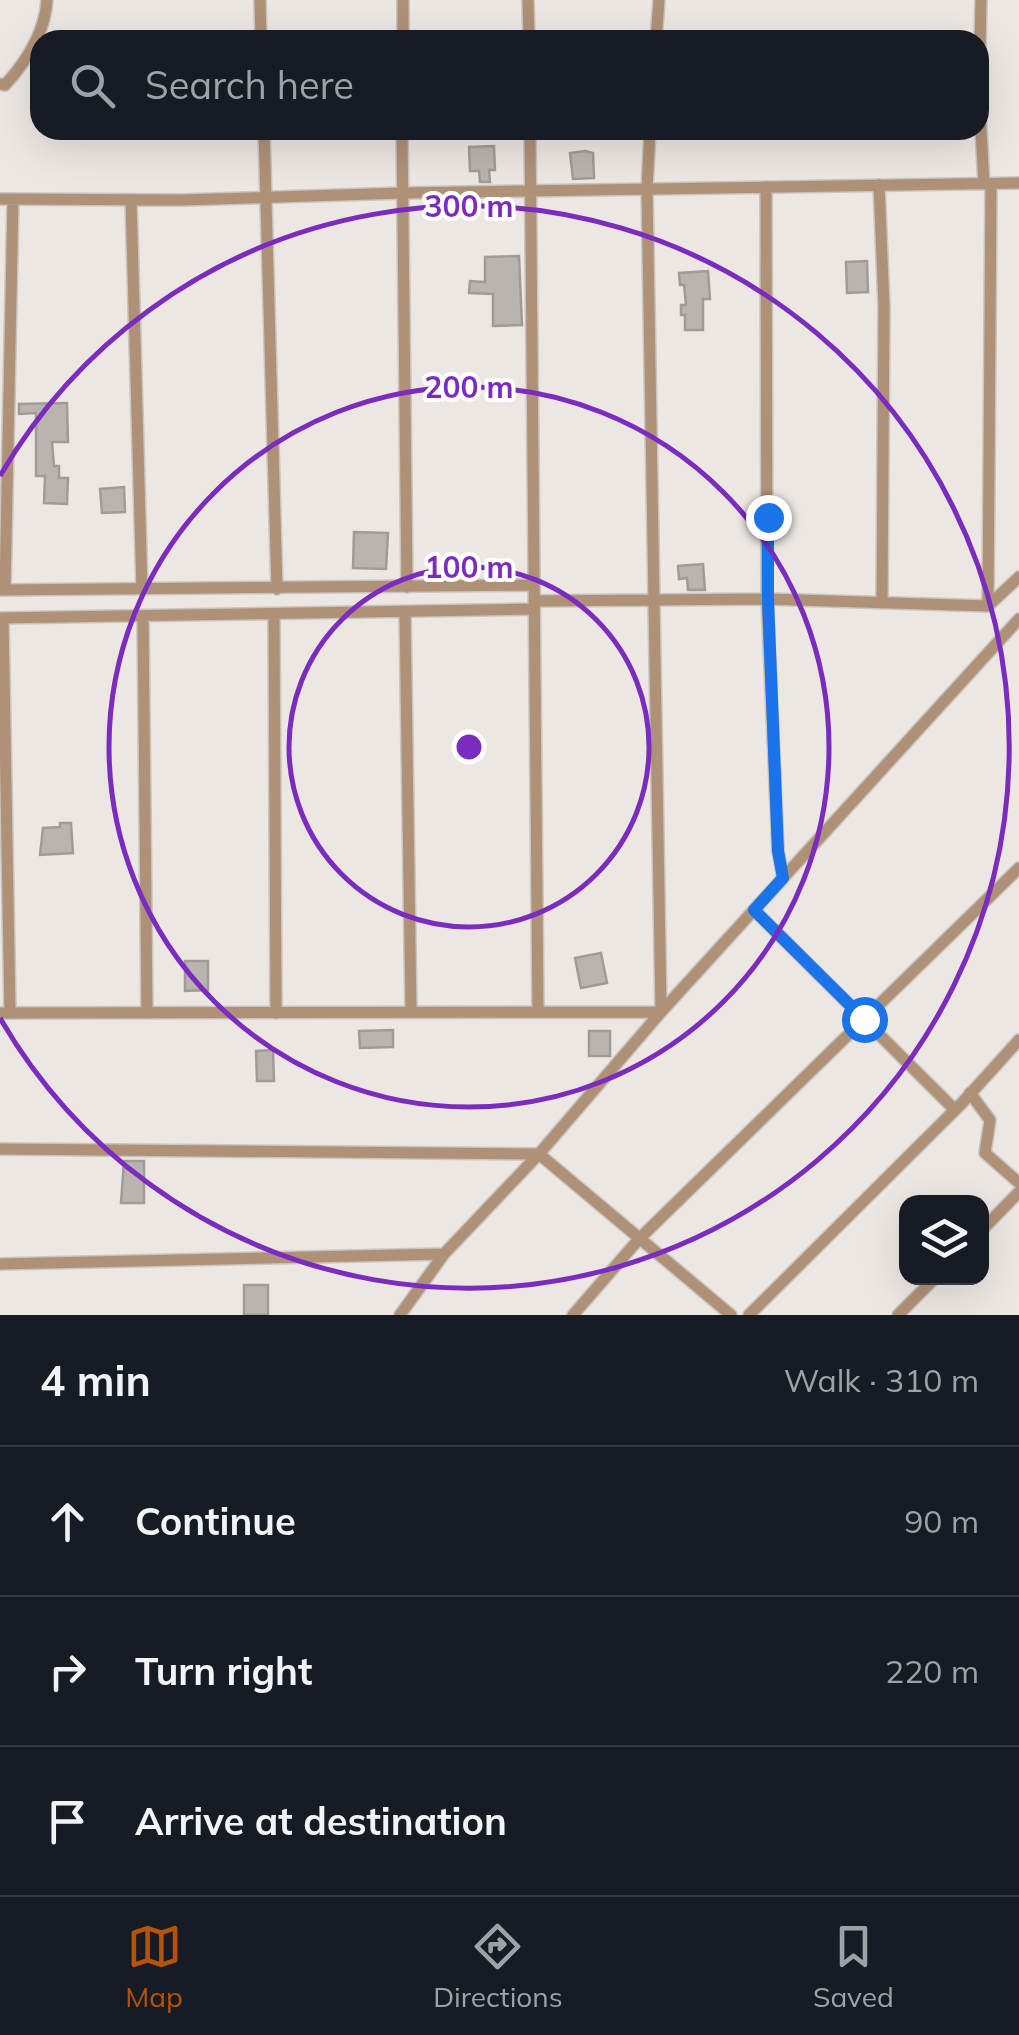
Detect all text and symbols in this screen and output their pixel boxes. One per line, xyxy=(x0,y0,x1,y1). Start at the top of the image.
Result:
search box xyxy=(30,30,989,140)
icon: search xyxy=(65,58,120,113)
text: Search here xyxy=(145,61,354,109)
text: 300 m xyxy=(424,187,514,225)
text: 200 m xyxy=(424,368,514,406)
route end xyxy=(746,495,792,541)
text: 100 m xyxy=(424,548,514,586)
centre of rings xyxy=(451,729,487,765)
route start xyxy=(842,997,888,1043)
map controls xyxy=(899,1195,989,1285)
button: layers xyxy=(899,1195,989,1285)
text: 4 min xyxy=(40,1354,151,1407)
text: Walk · 310 m xyxy=(784,1360,979,1400)
icon: ahead xyxy=(40,1494,95,1549)
text: Continue xyxy=(135,1497,296,1545)
text: 90 m xyxy=(904,1501,979,1541)
icon: right xyxy=(40,1644,95,1699)
text: Turn right xyxy=(135,1647,312,1695)
text: 220 m xyxy=(885,1651,979,1691)
icon: arrive xyxy=(40,1794,95,1849)
text: Arrive at destination xyxy=(135,1797,507,1845)
tab: Map xyxy=(125,1919,183,2014)
tab: Directions xyxy=(433,1919,563,2014)
tab: Saved xyxy=(813,1919,894,2014)

